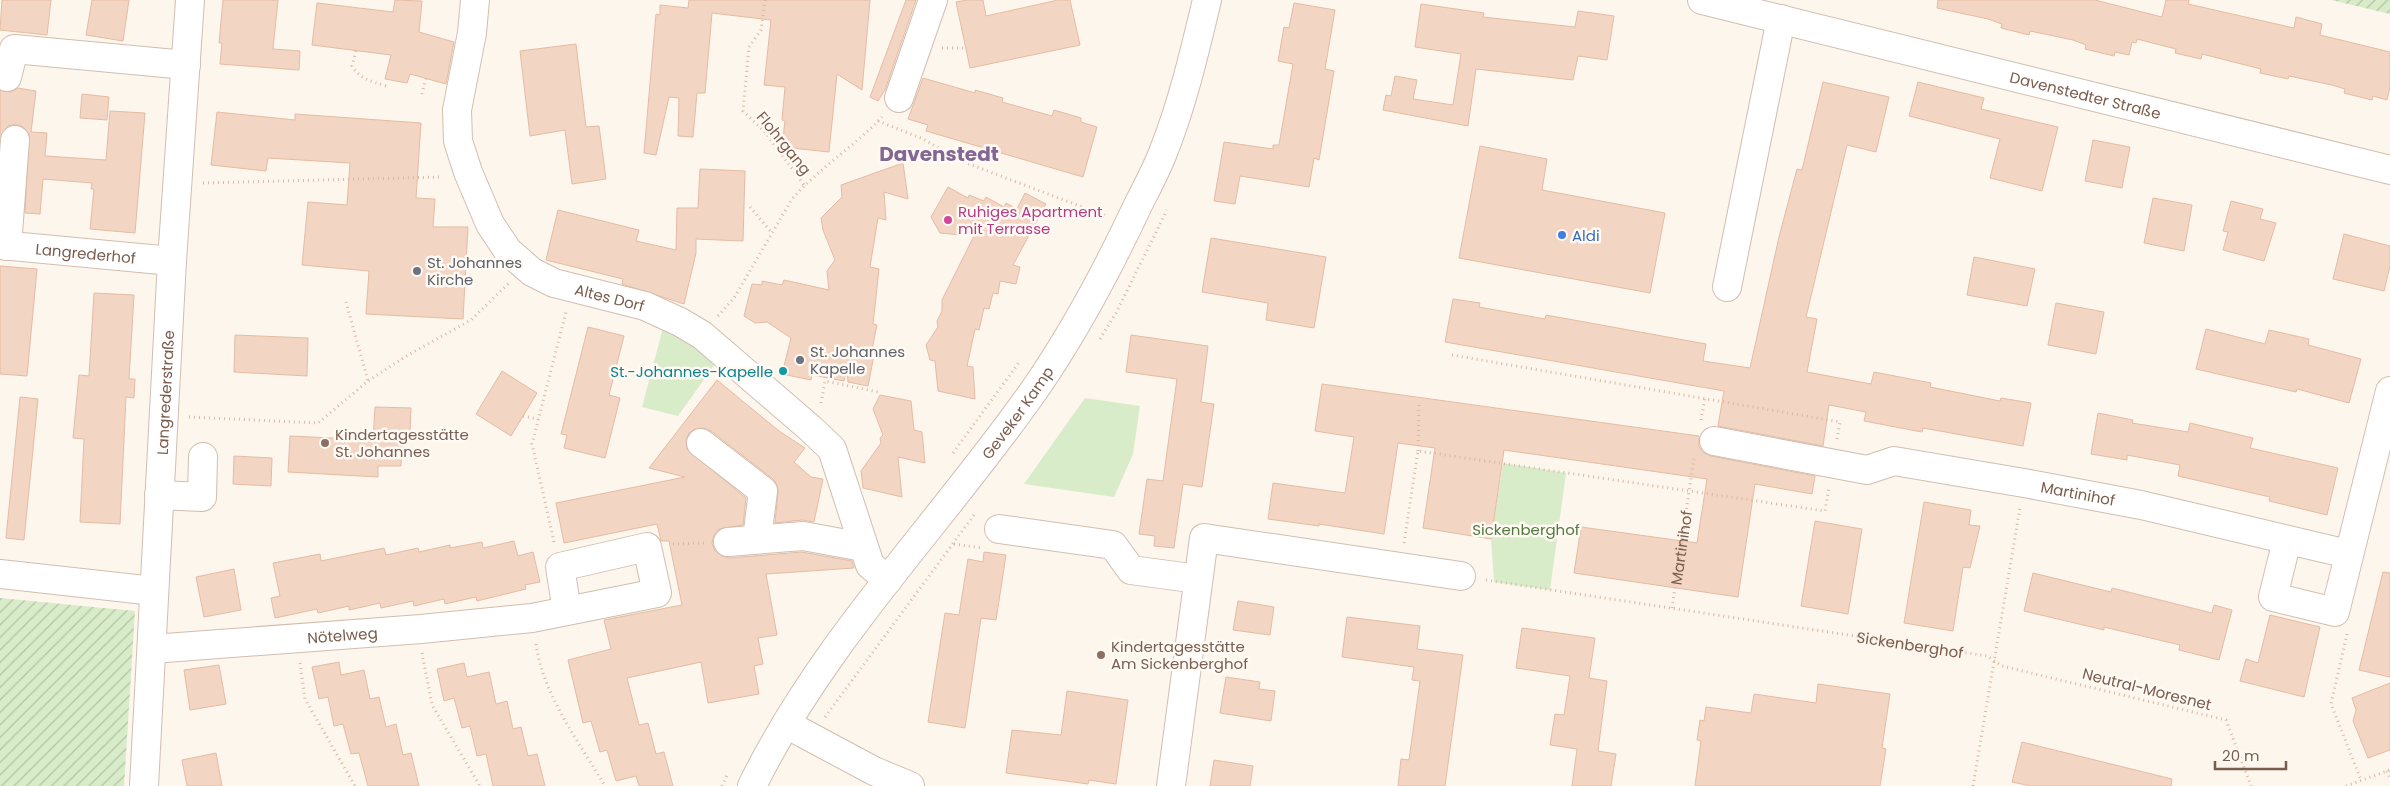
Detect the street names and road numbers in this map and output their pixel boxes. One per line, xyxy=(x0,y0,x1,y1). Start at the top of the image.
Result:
street label: Davenstedter Straße xyxy=(2008,66,2163,124)
street label: Flohrgang xyxy=(752,107,816,179)
street label: Langrederhof xyxy=(35,238,137,268)
street label: Altes Dorf xyxy=(573,278,647,316)
street label: Langrederstraße xyxy=(151,330,179,456)
street label: Geveker Kamp xyxy=(976,362,1058,463)
street label: Martinihof xyxy=(2039,476,2117,510)
street label: Martinihof xyxy=(1665,509,1697,586)
street label: Nötelweg xyxy=(307,622,378,648)
street label: Sickenberghof xyxy=(1855,626,1965,663)
street label: Neutral-Moresnet xyxy=(2080,663,2214,715)

